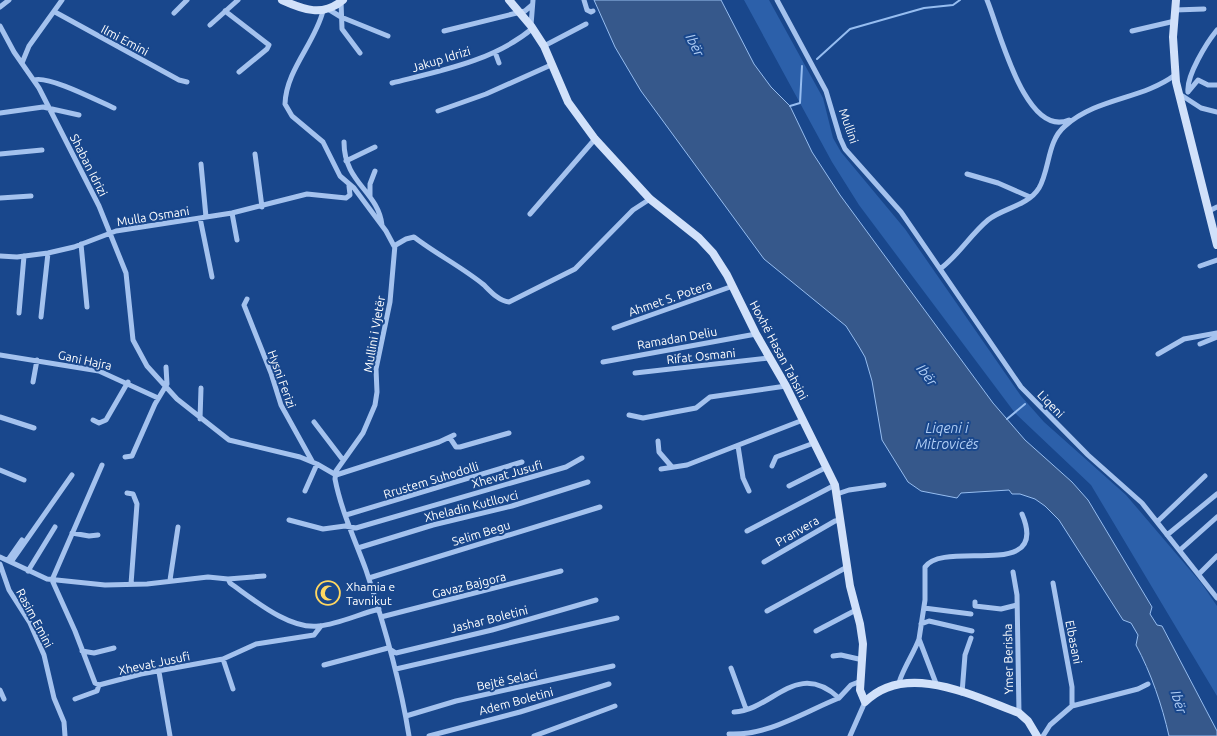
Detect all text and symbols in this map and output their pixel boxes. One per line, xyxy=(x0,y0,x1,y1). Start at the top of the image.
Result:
street label: Ilmi Emini xyxy=(99,22,151,58)
water label: Ibër xyxy=(683,31,708,60)
street label: Jakup Idrizi xyxy=(410,44,472,74)
street label: Mullini xyxy=(837,107,861,145)
street label: Shaban Idrizi xyxy=(68,132,110,198)
street label: Mulla Osmani xyxy=(116,204,190,228)
street label: Ahmet S. Potera xyxy=(627,278,713,318)
street label: Mullini i Vjetër xyxy=(361,294,387,373)
street label: Hoxhë Hasan Tahsini xyxy=(747,298,811,402)
street label: Ramadan Deliu xyxy=(636,325,718,351)
street label: Rifat Osmani xyxy=(666,346,736,366)
street label: Gani Hajra xyxy=(57,348,113,372)
street label: Hysni Ferizi xyxy=(266,348,299,410)
water label: Ibër xyxy=(913,361,941,390)
street label: Liqeni xyxy=(1035,388,1067,420)
water label: Liqeni i Mitrovicës xyxy=(915,420,979,452)
street label: Xhevat Jusufi xyxy=(470,458,544,490)
street label: Rrustem Suhodolli xyxy=(382,459,480,501)
street label: Xheladin Kutllovci xyxy=(423,488,519,524)
street label: Pranvera xyxy=(773,513,821,549)
street label: Selim Begu xyxy=(450,518,512,548)
street label: Gavaz Bajgora xyxy=(431,570,507,600)
mosque icon: Xhamia e Tavnikut xyxy=(315,580,341,606)
place label: Xhamia e Tavnikut xyxy=(346,580,395,607)
street label: Rasim Emini xyxy=(14,586,56,650)
street label: Jashar Boletini xyxy=(449,603,529,635)
street label: Elbasani xyxy=(1063,619,1085,665)
street label: Ymer Berisha xyxy=(1001,623,1015,695)
street label: Xhevat Jusufi xyxy=(117,649,191,677)
street label: Bejtë Selaci xyxy=(475,667,539,693)
street label: Adem Boletini xyxy=(477,685,555,717)
water label: Ibër xyxy=(1168,688,1190,716)

